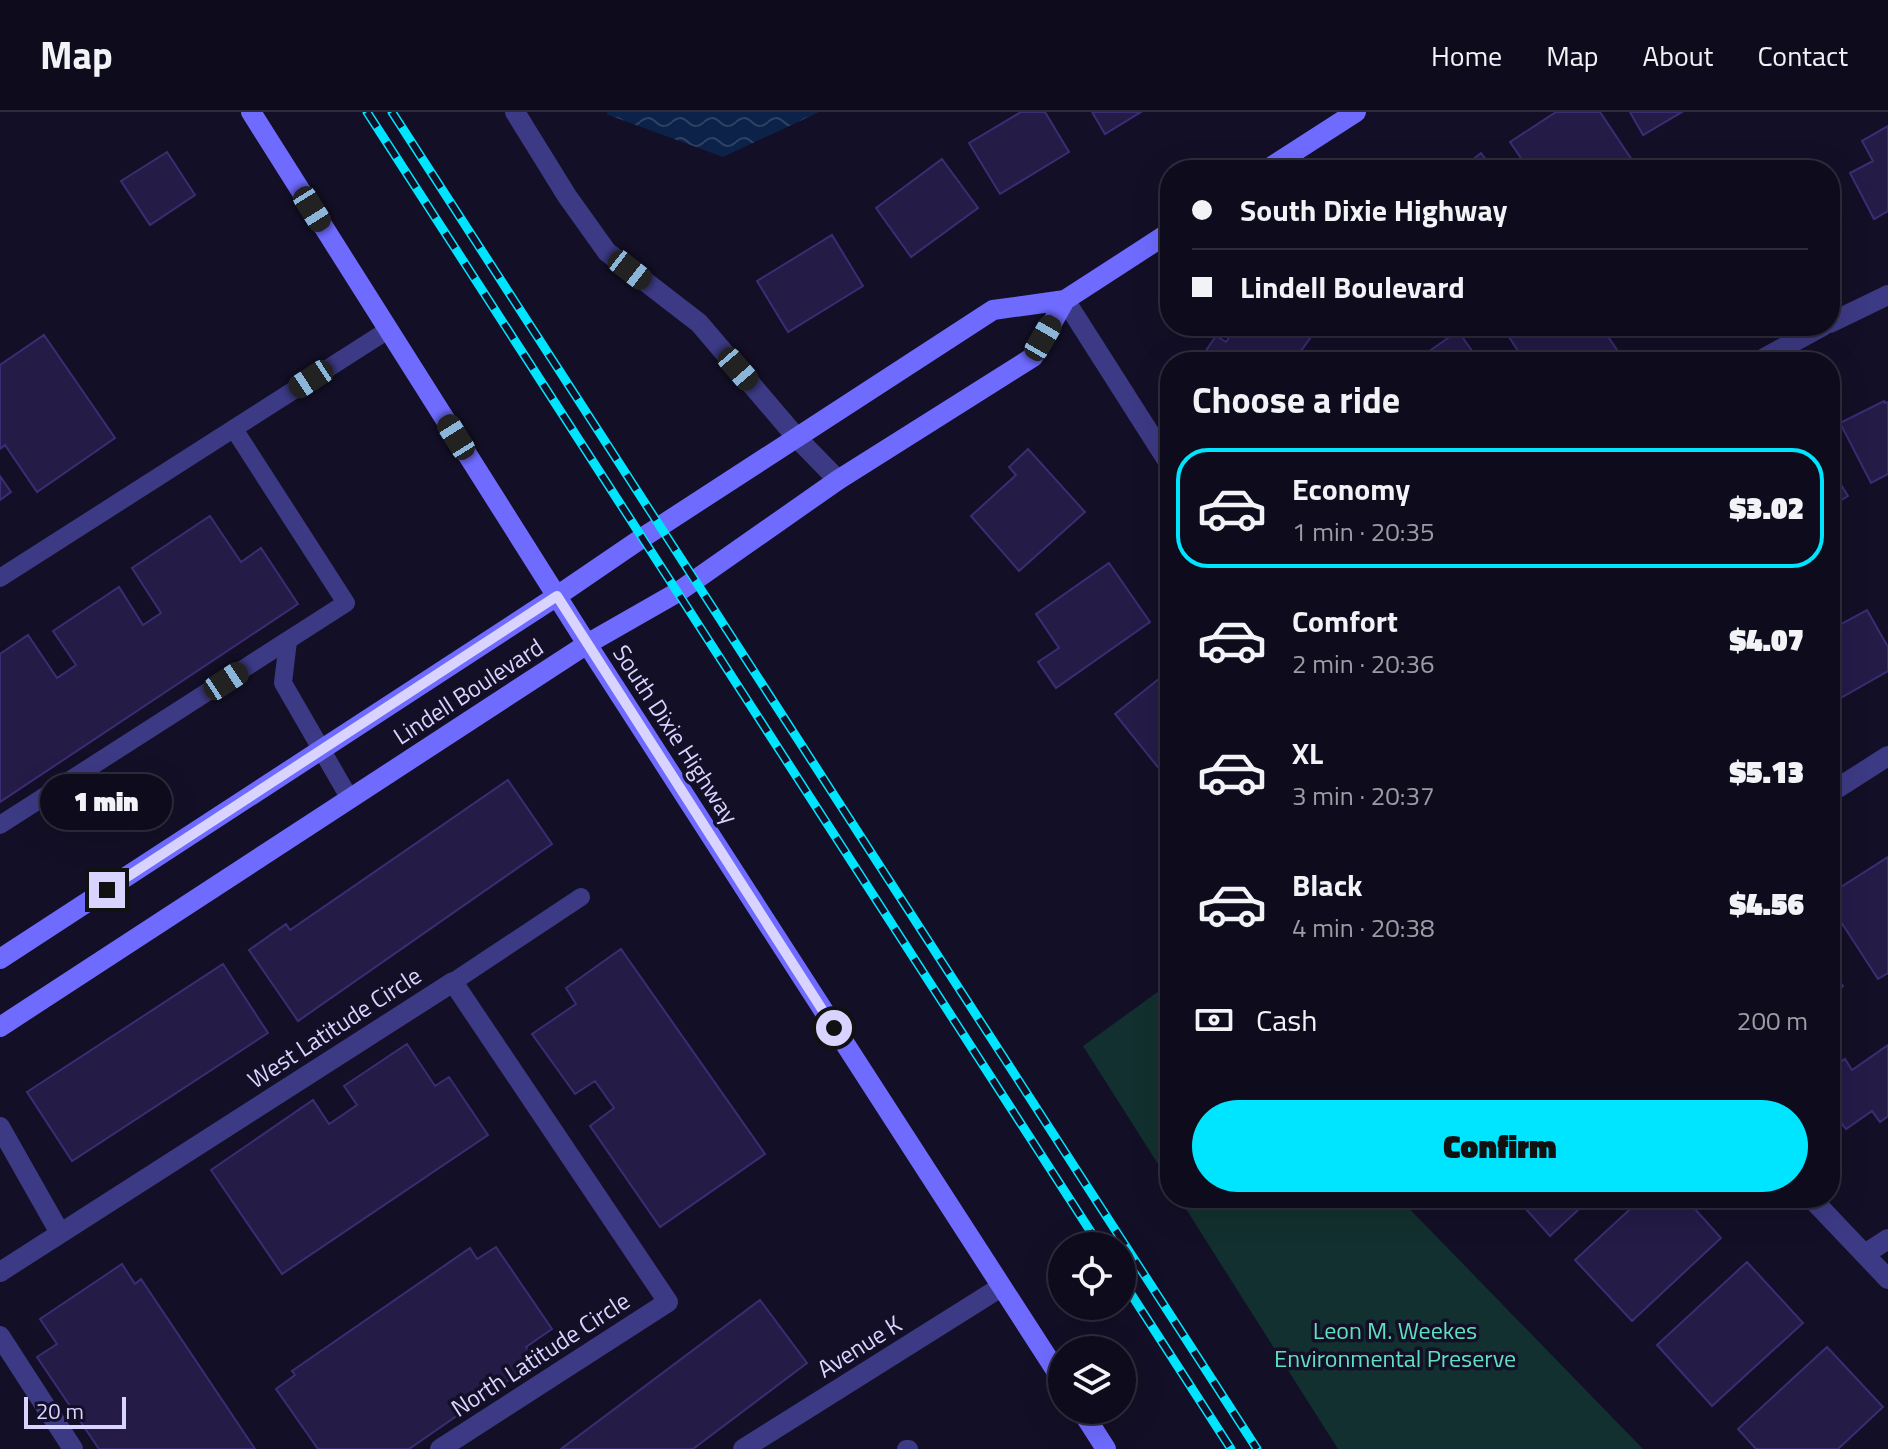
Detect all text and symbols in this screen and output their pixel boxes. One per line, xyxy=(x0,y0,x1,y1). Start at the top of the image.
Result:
text: Map xyxy=(40,26,113,84)
text: Home xyxy=(1431,34,1502,77)
text: Map xyxy=(1546,34,1599,77)
text: About xyxy=(1643,34,1713,77)
text: Contact xyxy=(1757,34,1848,77)
car xyxy=(289,182,335,236)
text: South Dixie Highway xyxy=(1240,187,1508,233)
car xyxy=(604,246,656,294)
text: Lindell Boulevard xyxy=(1240,264,1465,310)
car xyxy=(1021,311,1065,365)
car xyxy=(713,343,763,395)
car xyxy=(284,356,338,402)
text: Choose a ride xyxy=(1192,372,1400,427)
car xyxy=(433,410,479,464)
text: Economy xyxy=(1292,466,1410,512)
icon: car xyxy=(1196,472,1268,544)
text: $3.02 xyxy=(1730,485,1804,531)
text: 1 min · 20:35 xyxy=(1292,512,1435,551)
text: Comfort xyxy=(1292,598,1398,644)
icon: car xyxy=(1196,604,1268,676)
text: $4.07 xyxy=(1730,617,1804,663)
street label: Lindell Boulevard xyxy=(386,629,550,753)
street label: South Dixie Highway xyxy=(604,637,748,831)
text: 2 min · 20:36 xyxy=(1292,644,1435,683)
car xyxy=(199,658,253,704)
text: XL xyxy=(1292,730,1323,776)
icon: car xyxy=(1196,736,1268,808)
text: $5.13 xyxy=(1730,749,1804,795)
callout: 1 min xyxy=(41,774,173,830)
text: 3 min · 20:37 xyxy=(1292,776,1435,815)
text: 1 min xyxy=(74,782,138,821)
text: Black xyxy=(1292,862,1363,908)
icon: car xyxy=(1196,868,1268,940)
route end xyxy=(89,872,125,908)
text: $4.56 xyxy=(1730,881,1804,927)
text: 4 min · 20:38 xyxy=(1292,908,1435,947)
street label: West Latitude Circle xyxy=(240,957,428,1097)
text: Cash xyxy=(1256,997,1317,1043)
icon: cash xyxy=(1192,998,1236,1042)
text: 200 m xyxy=(1737,1001,1808,1040)
route start xyxy=(816,1010,852,1046)
button: Confirm xyxy=(1192,1100,1808,1192)
map controls xyxy=(1048,1232,1136,1424)
button: locate xyxy=(1048,1232,1136,1320)
street label: North Latitude Circle xyxy=(444,1283,636,1425)
street label: Avenue K xyxy=(810,1306,909,1386)
park label: Leon M. Weekes Environmental Preserve xyxy=(1274,1312,1516,1376)
button: layers xyxy=(1048,1336,1136,1424)
scale bar xyxy=(24,1393,126,1429)
text: 20 m xyxy=(36,1394,84,1428)

